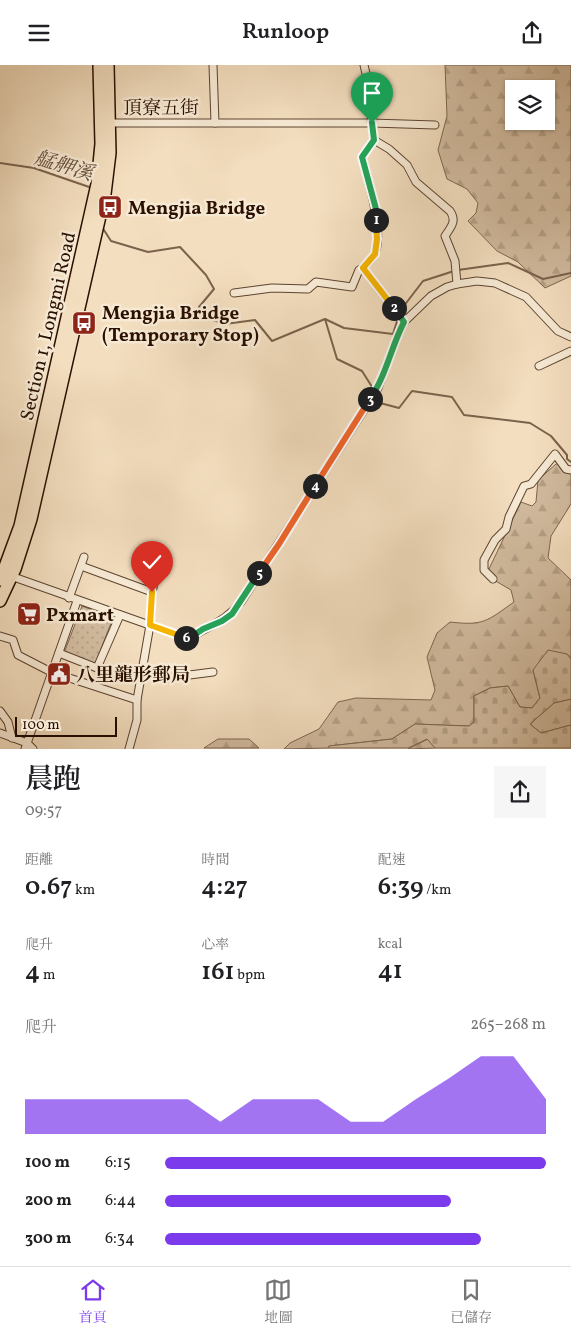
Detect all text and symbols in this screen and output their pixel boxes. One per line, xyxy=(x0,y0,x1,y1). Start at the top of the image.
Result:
text: Runloop xyxy=(242,17,329,48)
icon: menu xyxy=(25,19,53,47)
icon: share xyxy=(518,19,546,47)
pin xyxy=(351,72,393,123)
icon: arrive xyxy=(358,79,386,107)
map controls xyxy=(505,80,555,130)
button: layers xyxy=(505,80,555,130)
street label: 頂寮五街 xyxy=(123,96,199,122)
water label: 艋舺溪 xyxy=(31,145,98,190)
bus stop icon: Mengjia Bridge xyxy=(97,194,123,220)
place label: Mengjia Bridge xyxy=(128,196,266,222)
pin: 1 xyxy=(364,207,388,233)
text: 1 xyxy=(374,211,379,230)
street label: Section 1, Longmi Road xyxy=(15,230,83,423)
pin: 2 xyxy=(382,295,406,321)
text: 2 xyxy=(391,299,398,318)
place label: Mengjia Bridge (Temporary Stop) xyxy=(102,301,259,349)
bus stop icon: Mengjia Bridge (Temporary Stop) xyxy=(71,310,97,336)
pin: 3 xyxy=(358,387,382,411)
text: 3 xyxy=(367,390,374,409)
pin: 4 xyxy=(302,473,328,499)
text: 4 xyxy=(311,477,320,496)
pin xyxy=(131,541,173,592)
icon: check xyxy=(138,548,166,576)
pin: 5 xyxy=(246,561,272,585)
text: 5 xyxy=(256,564,263,583)
supermarket icon: Pxmart xyxy=(16,601,42,627)
place label: Pxmart xyxy=(46,603,114,629)
pin: 6 xyxy=(174,625,198,651)
text: 6 xyxy=(183,629,190,648)
public building icon: 八里龍形郵局 xyxy=(46,661,72,687)
place label: 八里龍形郵局 xyxy=(76,663,190,689)
scale bar xyxy=(15,713,118,737)
text: 100 m xyxy=(22,716,60,735)
text: 晨跑 xyxy=(25,761,81,800)
button: share xyxy=(494,766,546,818)
text: 09:57 xyxy=(25,800,62,822)
text: 距離 xyxy=(25,851,53,870)
text: 時間 xyxy=(201,851,229,870)
text: 配速 xyxy=(378,851,406,870)
text: 0.67 xyxy=(25,870,72,905)
text: 4:27 xyxy=(201,870,248,905)
text: 6:39 xyxy=(378,870,423,905)
text: km xyxy=(72,881,95,900)
text: /km xyxy=(423,881,451,900)
text: kcal xyxy=(378,935,403,954)
text: 爬升 xyxy=(25,936,53,955)
text: 心率 xyxy=(201,936,229,955)
text: 41 xyxy=(378,954,403,989)
text: 4 xyxy=(25,955,40,990)
text: 161 xyxy=(201,955,234,990)
text: m xyxy=(40,966,55,985)
text: bpm xyxy=(234,966,265,985)
text: 265–268 m xyxy=(470,1014,546,1036)
text: 爬升 xyxy=(25,1017,57,1039)
text: 100 m xyxy=(25,1152,70,1174)
text: 6:15 xyxy=(105,1152,131,1174)
text: 200 m xyxy=(25,1190,72,1212)
text: 6:44 xyxy=(105,1190,136,1212)
text: 300 m xyxy=(25,1228,71,1250)
text: 6:34 xyxy=(105,1228,135,1250)
tab: 首頁 xyxy=(79,1276,107,1328)
tab: 地圖 xyxy=(264,1276,292,1328)
tab: 已儲存 xyxy=(450,1276,492,1328)

